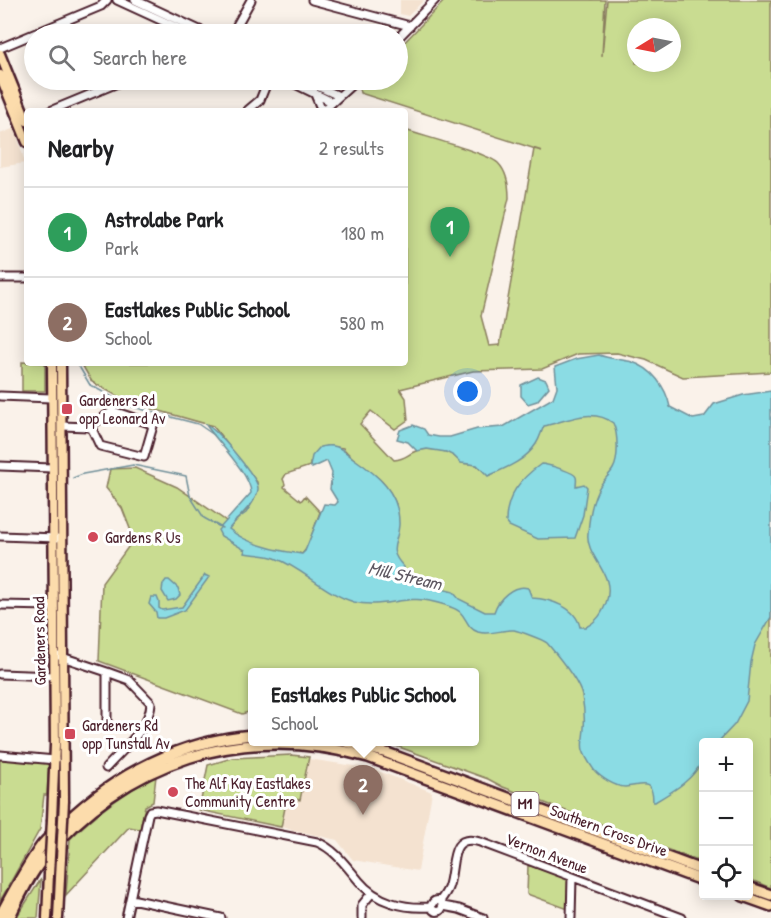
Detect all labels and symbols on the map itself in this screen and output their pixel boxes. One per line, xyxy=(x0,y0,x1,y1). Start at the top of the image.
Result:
north arrow xyxy=(627,18,681,72)
pin: 1 xyxy=(430,208,470,257)
your location xyxy=(453,377,482,406)
place label: Gardeners Rd opp Leonard Av xyxy=(79,389,166,429)
marker: Gardeners Rd opp Leonard Av xyxy=(60,402,74,416)
place label: Gardens R Us xyxy=(105,526,181,548)
marker: Gardens R Us xyxy=(86,530,100,544)
water label: Mill Stream xyxy=(366,555,445,596)
street label: Gardeners Road xyxy=(27,597,51,685)
place label: Gardeners Rd opp Tunstall Av xyxy=(82,714,170,754)
marker: Gardeners Rd opp Tunstall Av xyxy=(63,727,77,741)
pin: 2 xyxy=(344,766,382,815)
place label: The Alf Kay Eastlakes Community Centre xyxy=(185,772,311,812)
marker: The Alf Kay Eastlakes Community Centre xyxy=(166,785,180,799)
road number: M1 xyxy=(512,792,538,816)
street label: Southern Cross Drive xyxy=(547,799,671,862)
street label: Vernon Avenue xyxy=(503,827,592,879)

